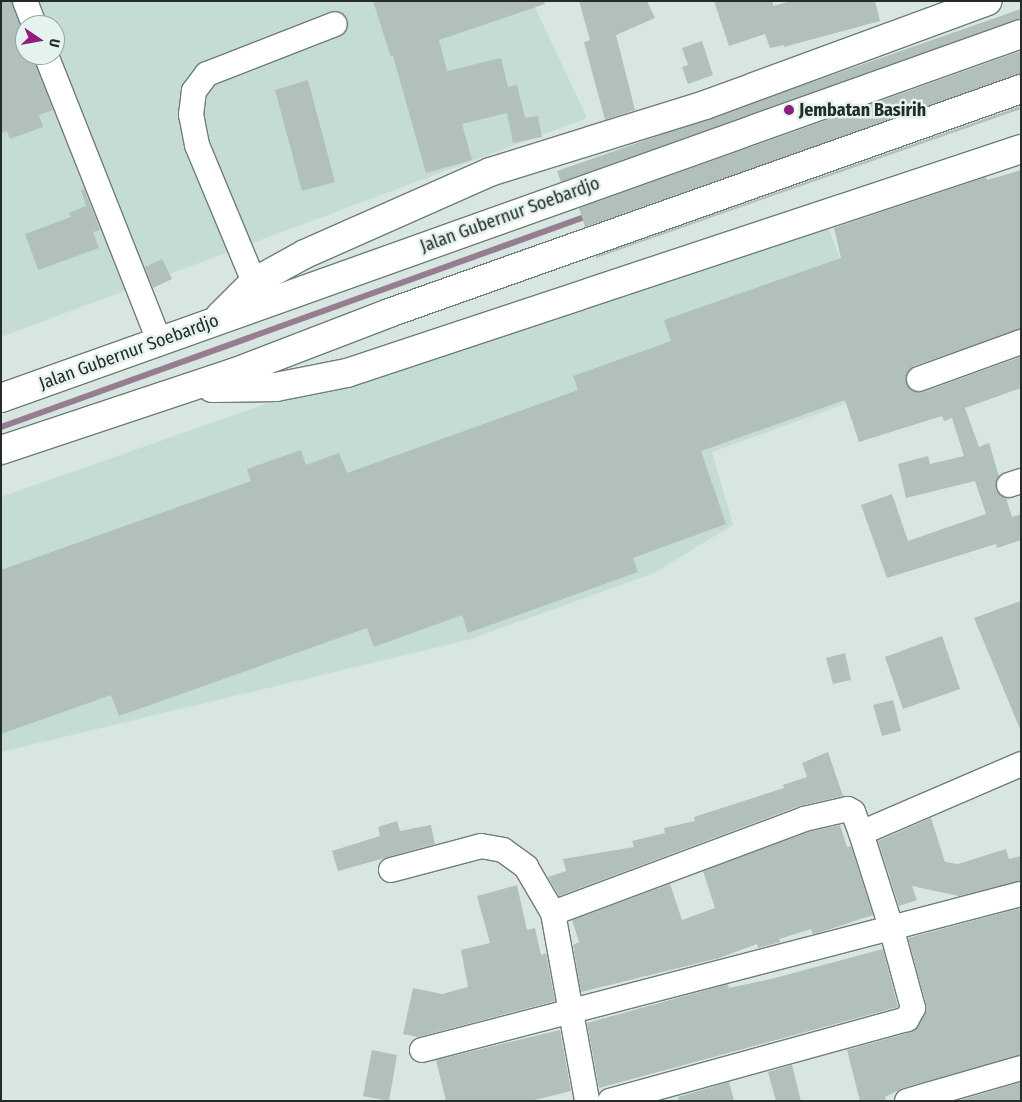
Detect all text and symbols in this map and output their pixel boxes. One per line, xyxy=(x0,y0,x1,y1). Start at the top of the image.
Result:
north arrow xyxy=(15,15,65,65)
text: U xyxy=(45,37,63,49)
place label: Jembatan Basirih xyxy=(799,99,926,121)
marker: Jembatan Basirih xyxy=(783,104,795,116)
street label: Jalan Gubernur Soebardjo xyxy=(417,172,603,258)
street label: Jalan Gubernur Soebardjo xyxy=(36,309,222,395)

